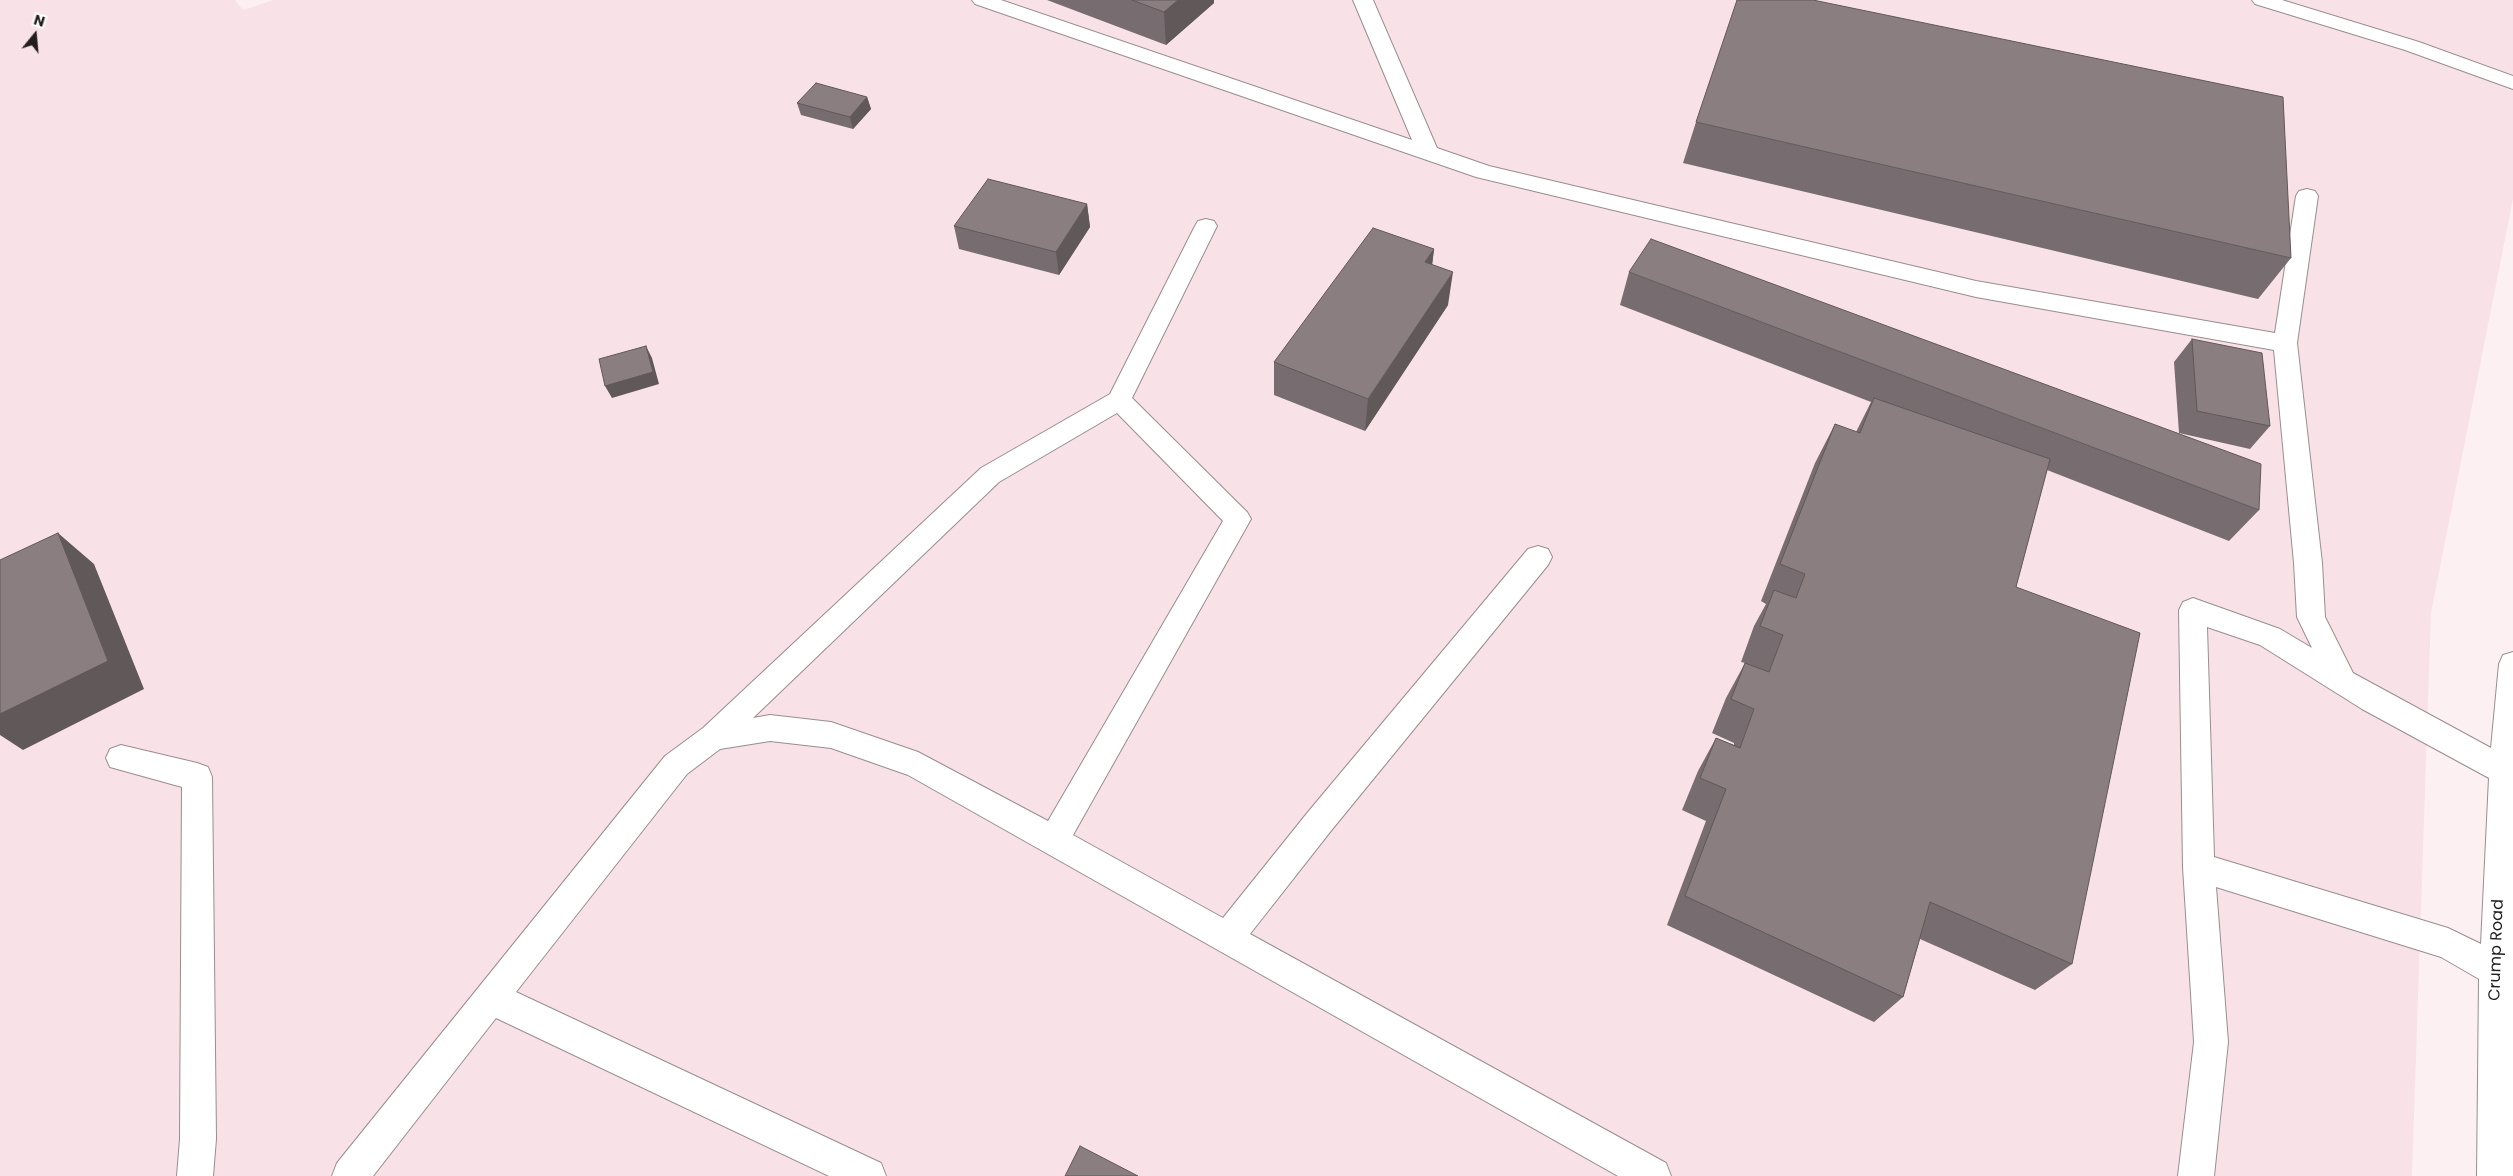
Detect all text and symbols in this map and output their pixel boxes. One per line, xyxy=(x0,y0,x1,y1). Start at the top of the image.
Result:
north arrow xyxy=(10,10,60,60)
text: N xyxy=(31,10,47,32)
street label: Crump Road xyxy=(2486,899,2508,1001)

